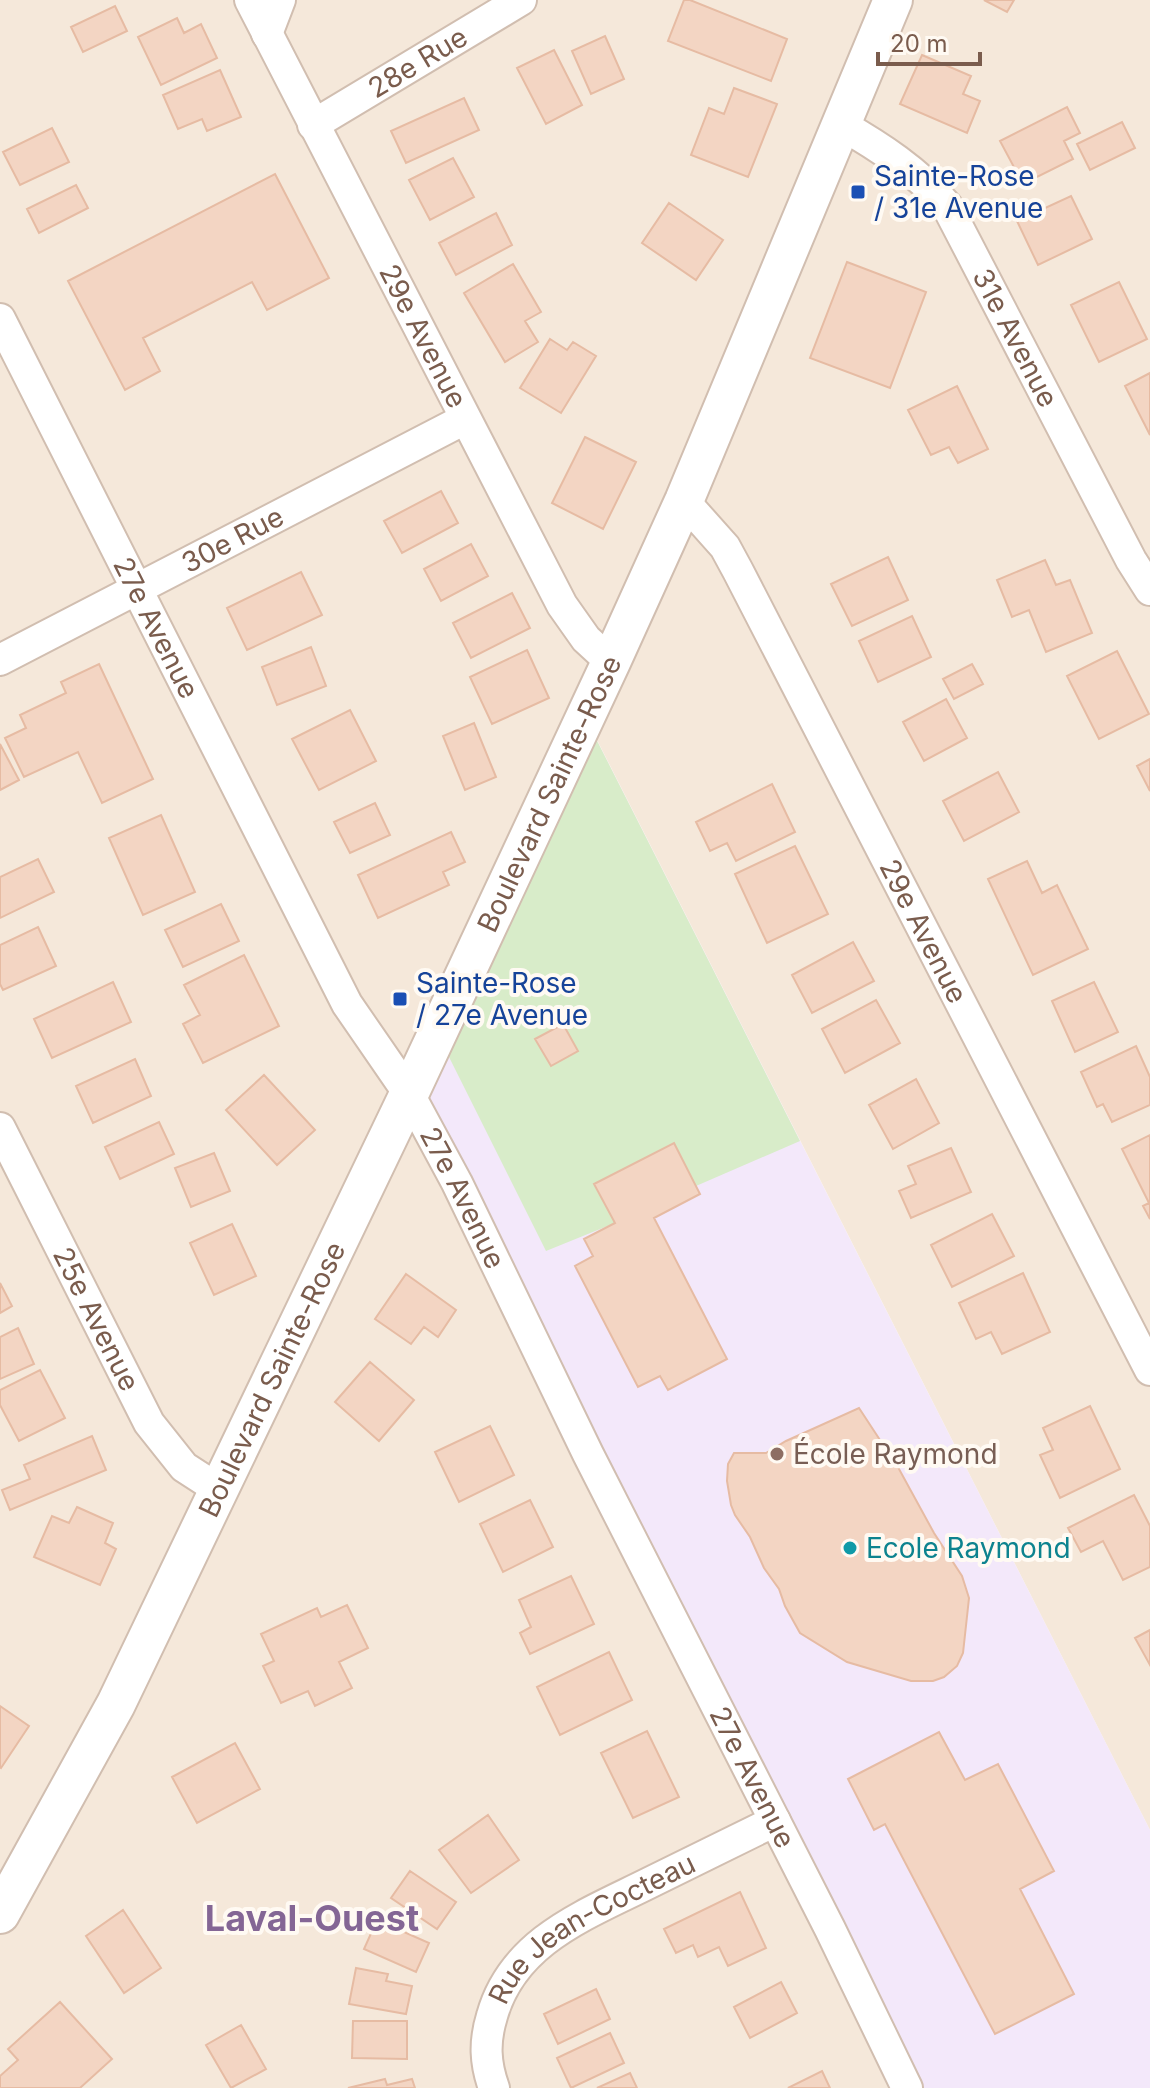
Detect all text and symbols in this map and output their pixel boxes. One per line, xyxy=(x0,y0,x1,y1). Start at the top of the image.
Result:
scale bar xyxy=(878,16,980,66)
street label: 28e Rue xyxy=(362,19,473,105)
text: 20 m xyxy=(890,29,948,58)
place label: Sainte-Rose / 31e Avenue xyxy=(874,159,1043,225)
marker: Sainte-Rose / 31e Avenue xyxy=(849,183,867,201)
street label: 29e Avenue xyxy=(372,258,474,414)
street label: 31e Avenue xyxy=(966,263,1065,413)
street label: 30e Rue xyxy=(176,499,289,580)
street label: 27e Avenue xyxy=(106,551,206,704)
street label: Boulevard Sainte-Rose xyxy=(470,650,629,938)
street label: 29e Avenue xyxy=(873,853,975,1009)
place label: Sainte-Rose / 27e Avenue xyxy=(416,966,588,1032)
marker: Sainte-Rose / 27e Avenue xyxy=(391,990,409,1008)
street label: 27e Avenue xyxy=(413,1121,513,1274)
street label: Boulevard Sainte-Rose xyxy=(191,1236,352,1523)
street label: 25e Avenue xyxy=(46,1241,147,1397)
place label: École Raymond xyxy=(793,1436,998,1471)
marker: École Raymond xyxy=(768,1445,786,1463)
place label: Ecole Raymond xyxy=(866,1531,1071,1565)
marker: Ecole Raymond xyxy=(841,1539,859,1557)
street label: 27e Avenue xyxy=(703,1701,803,1854)
street label: Rue Jean-Cocteau xyxy=(481,1846,701,2009)
district label: Laval-Ouest xyxy=(205,1896,419,1940)

